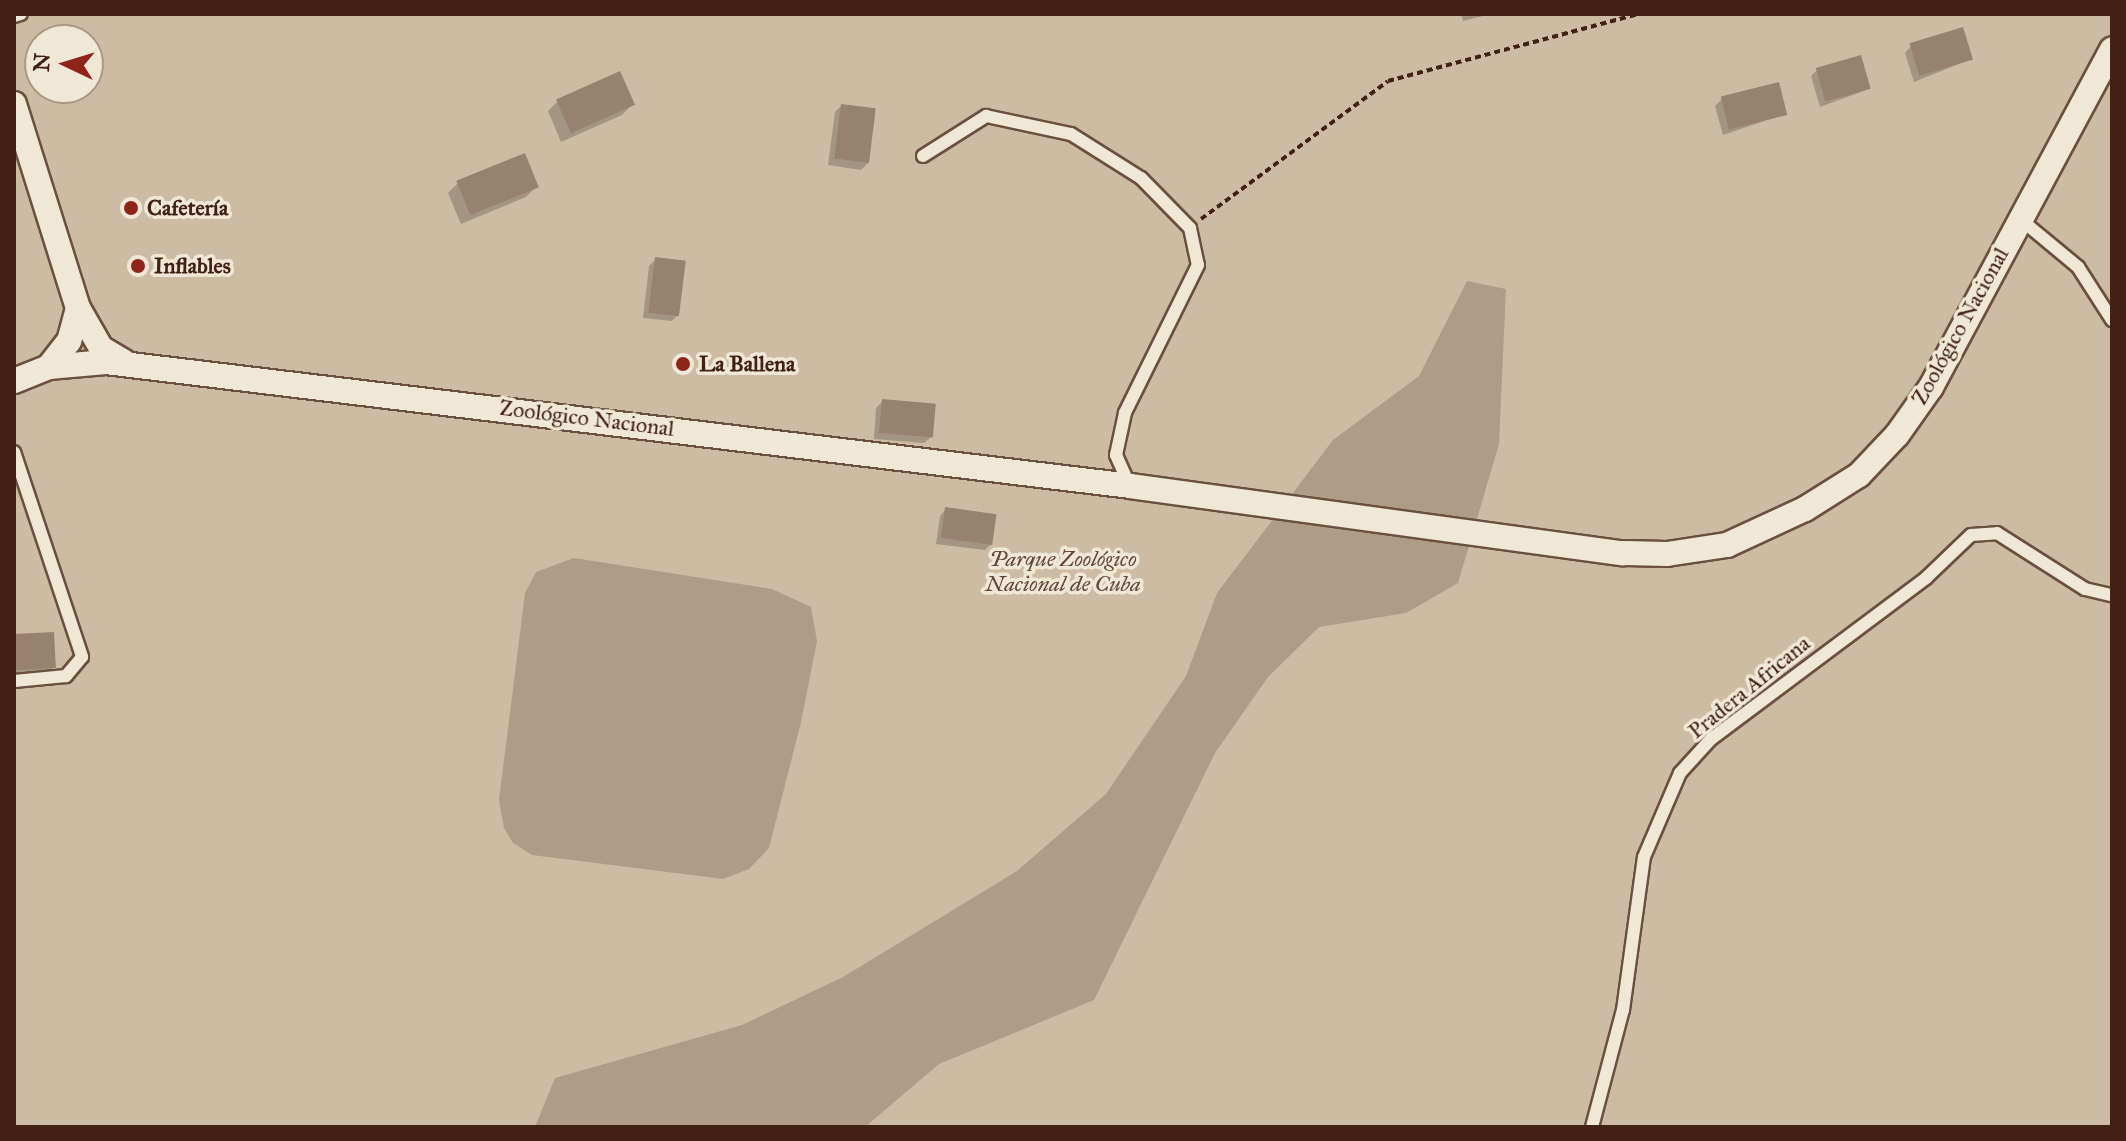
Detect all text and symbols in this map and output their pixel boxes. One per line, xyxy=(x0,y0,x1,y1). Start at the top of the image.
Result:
north arrow xyxy=(24,24,104,104)
text: N xyxy=(27,52,56,73)
place label: Cafetería xyxy=(147,195,228,221)
marker: Cafetería xyxy=(122,199,140,217)
street label: Zoológico Nacional xyxy=(1906,243,2014,409)
place label: Inflables xyxy=(154,253,231,279)
marker: Inflables xyxy=(129,257,147,275)
place label: La Ballena xyxy=(699,351,795,377)
marker: La Ballena xyxy=(674,355,692,373)
street label: Zoológico Nacional xyxy=(498,394,676,442)
park label: Parque Zoológico Nacional de Cuba xyxy=(985,545,1141,596)
street label: Pradera Africana xyxy=(1683,630,1815,744)

